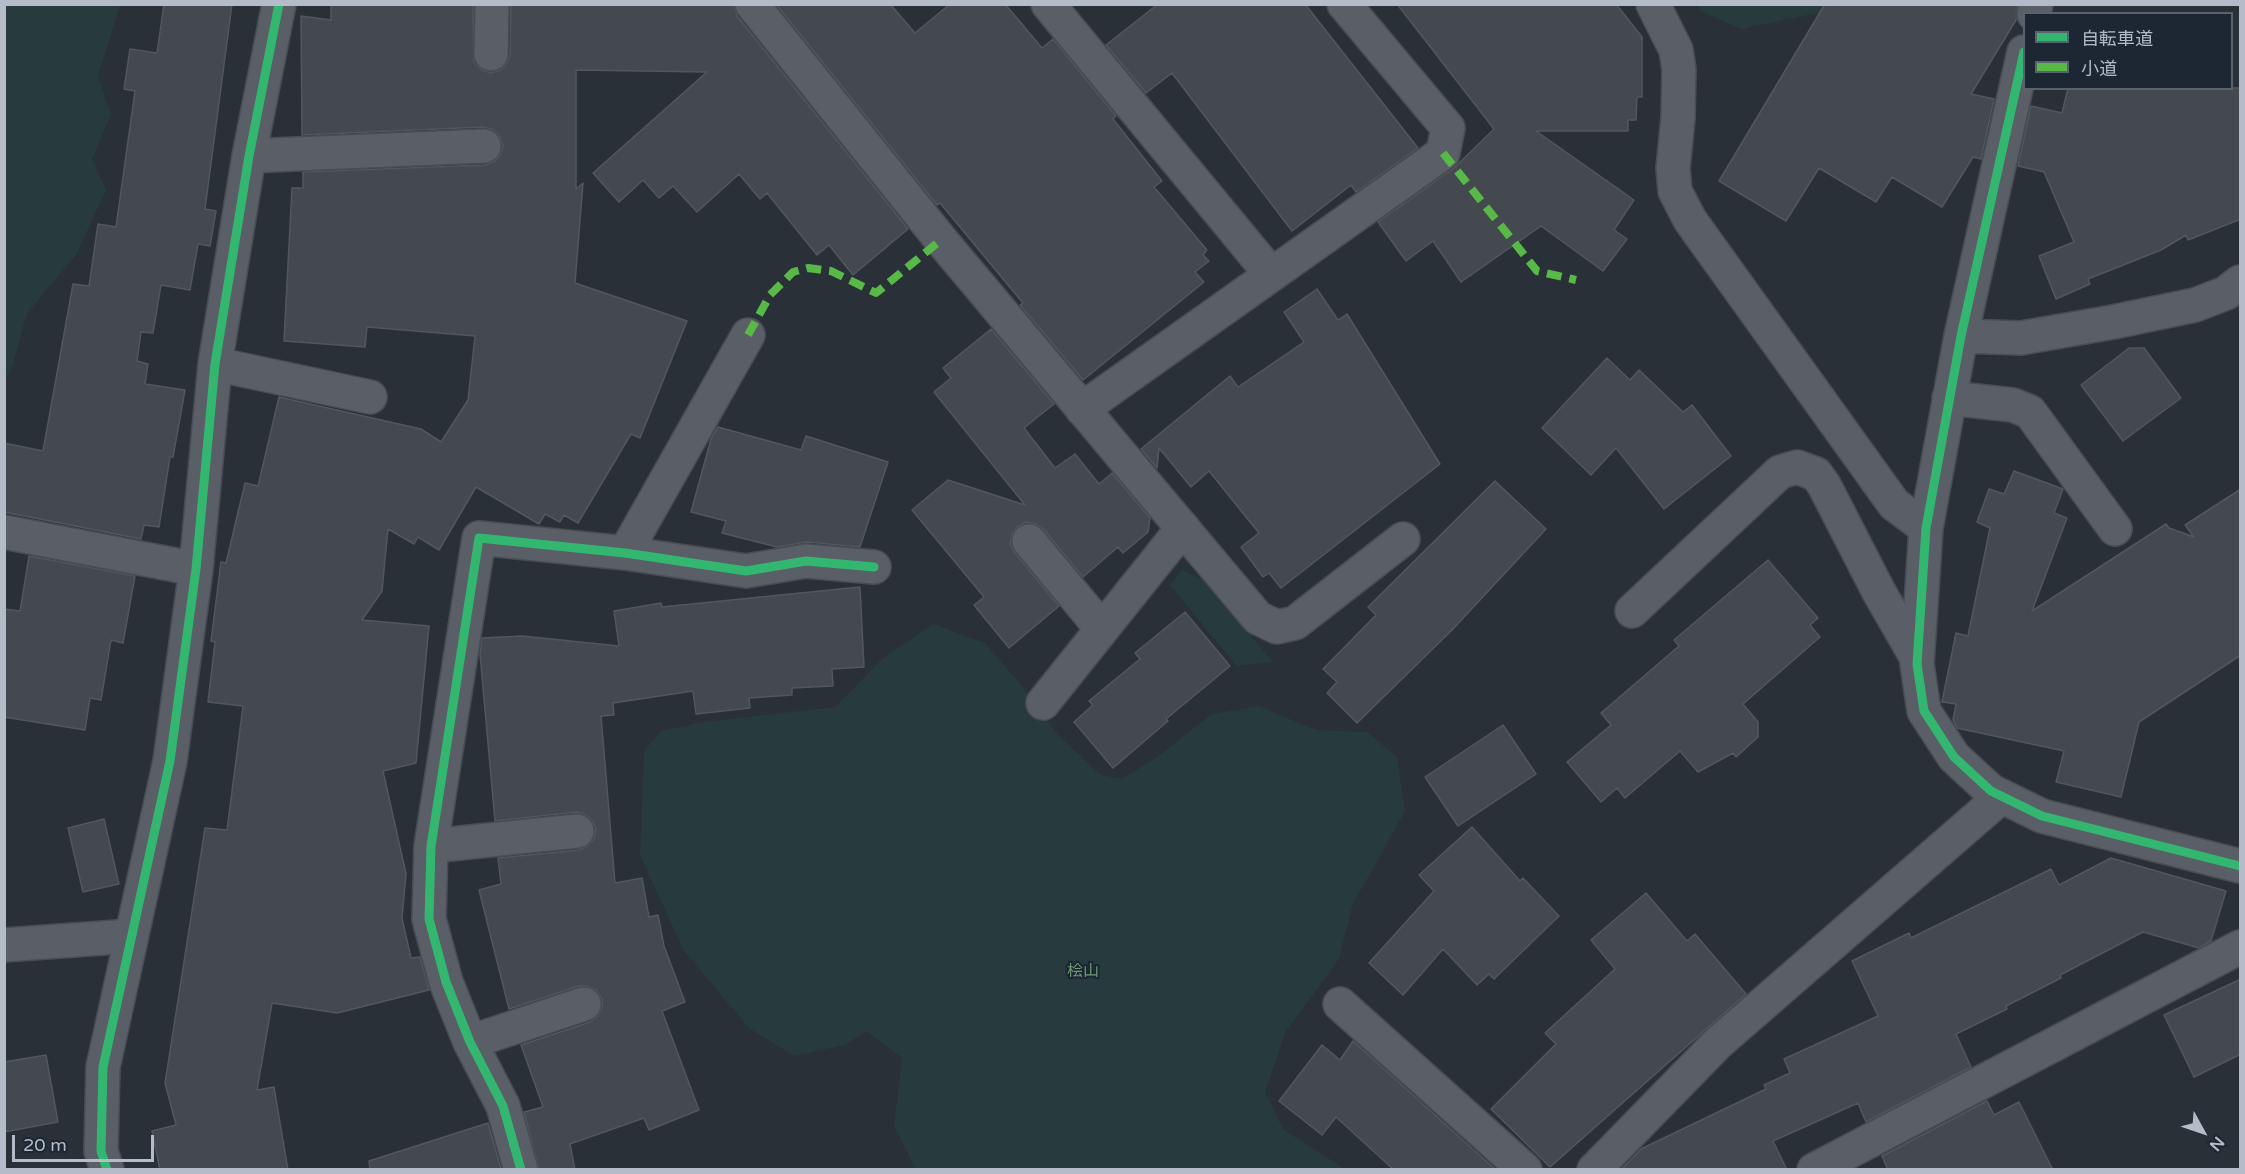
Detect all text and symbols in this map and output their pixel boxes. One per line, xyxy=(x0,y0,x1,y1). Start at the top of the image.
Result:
legend xyxy=(2023,12,2233,90)
text: 自転車道 xyxy=(2081,28,2153,50)
text: 小道 xyxy=(2081,58,2117,80)
park label: 桧山 xyxy=(1067,962,1099,982)
north arrow xyxy=(2173,1102,2233,1162)
scale bar xyxy=(15,1123,158,1161)
text: N xyxy=(2205,1132,2229,1155)
text: 20 m xyxy=(23,1134,67,1156)

